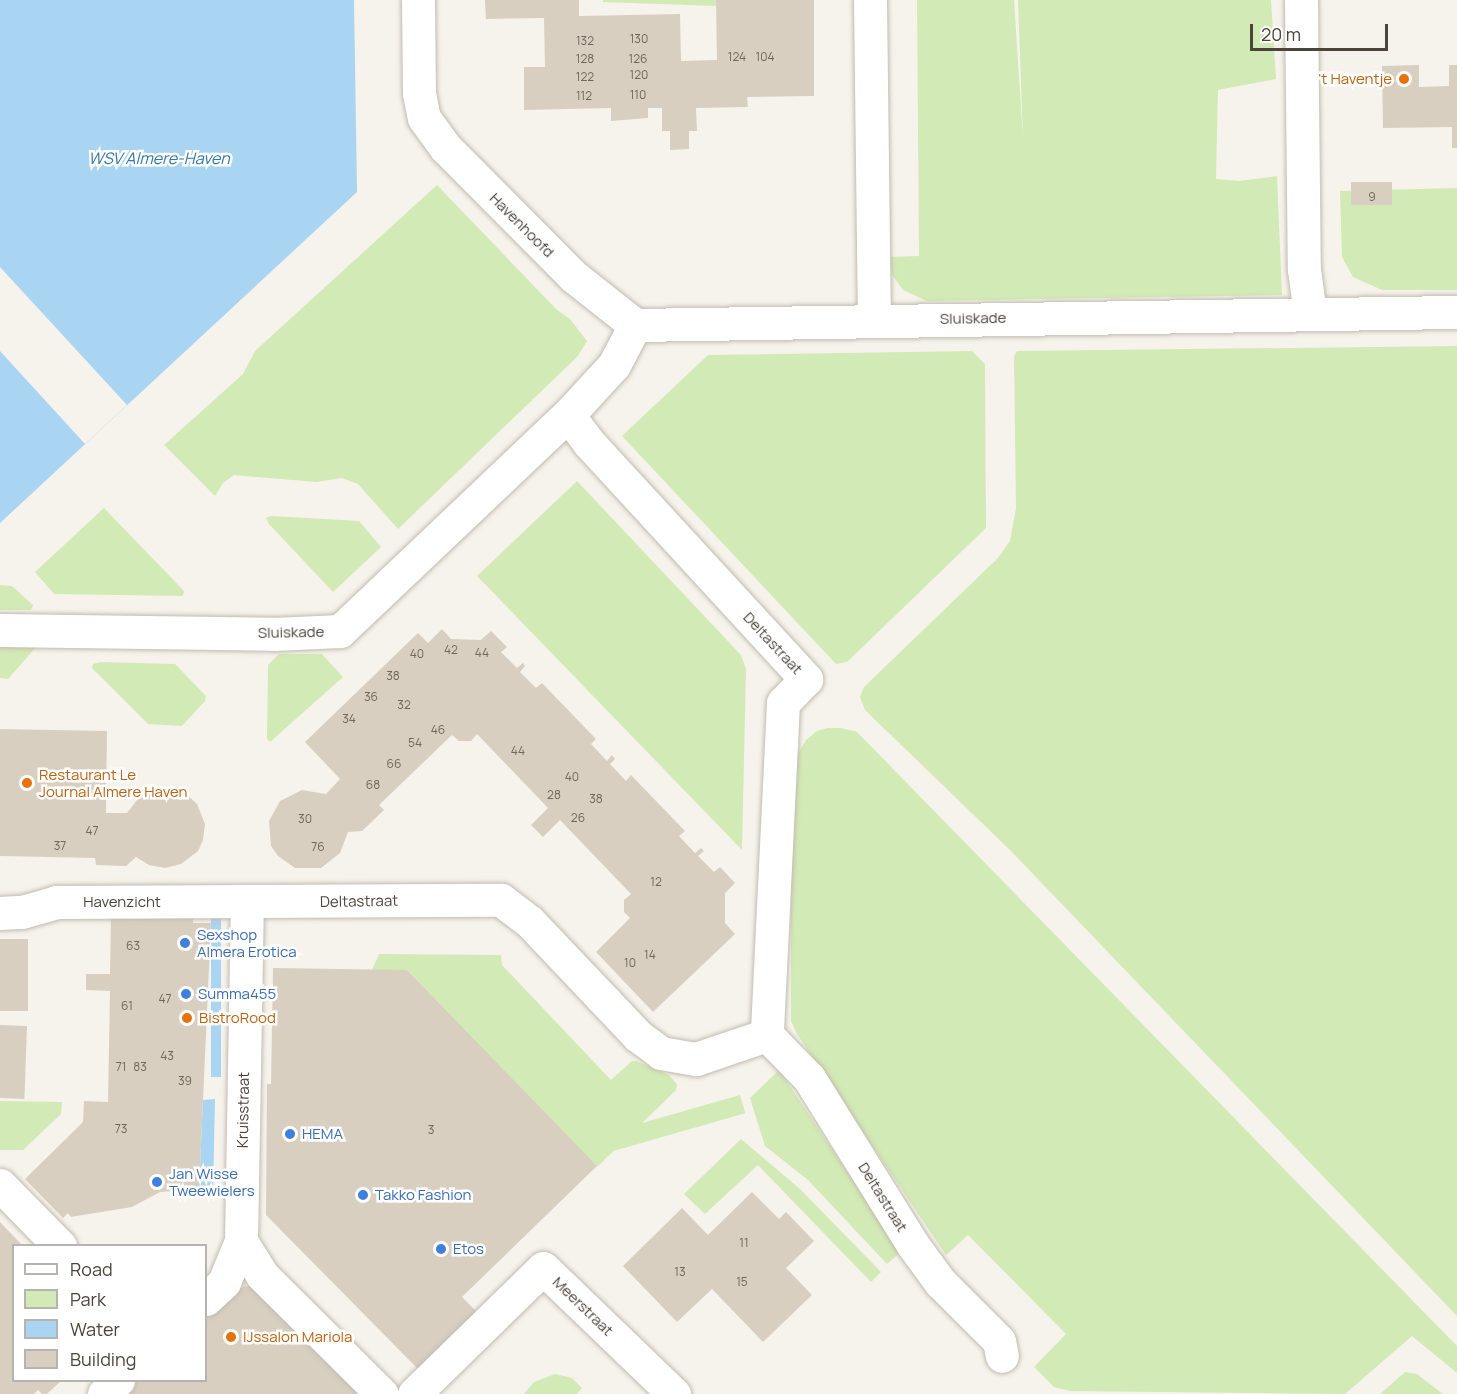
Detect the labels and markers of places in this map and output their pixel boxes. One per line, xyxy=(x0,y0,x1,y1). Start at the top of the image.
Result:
place label: 't Haventje xyxy=(1318,70,1392,88)
marker: 't Haventje xyxy=(1397,72,1411,86)
place label: Restaurant Le Journal Almere Haven xyxy=(39,765,187,800)
marker: Restaurant Le Journal Almere Haven xyxy=(20,776,34,790)
place label: Sexshop Almera Erotica xyxy=(197,925,297,960)
marker: Sexshop Almera Erotica xyxy=(178,936,192,950)
place label: Summa455 xyxy=(198,985,276,1003)
marker: Summa455 xyxy=(179,987,193,1001)
place label: BistroRood xyxy=(199,1009,276,1027)
marker: BistroRood xyxy=(180,1011,194,1025)
place label: HEMA xyxy=(302,1125,343,1143)
marker: HEMA xyxy=(283,1127,297,1141)
place label: Jan Wisse Tweewielers xyxy=(169,1164,255,1199)
marker: Jan Wisse Tweewielers xyxy=(150,1175,164,1189)
place label: Takko Fashion xyxy=(375,1186,471,1204)
marker: Takko Fashion xyxy=(356,1188,370,1202)
place label: Etos xyxy=(453,1240,484,1258)
marker: Etos xyxy=(434,1242,448,1256)
place label: IJssalon Mariola xyxy=(243,1328,352,1346)
marker: IJssalon Mariola xyxy=(224,1330,238,1344)

